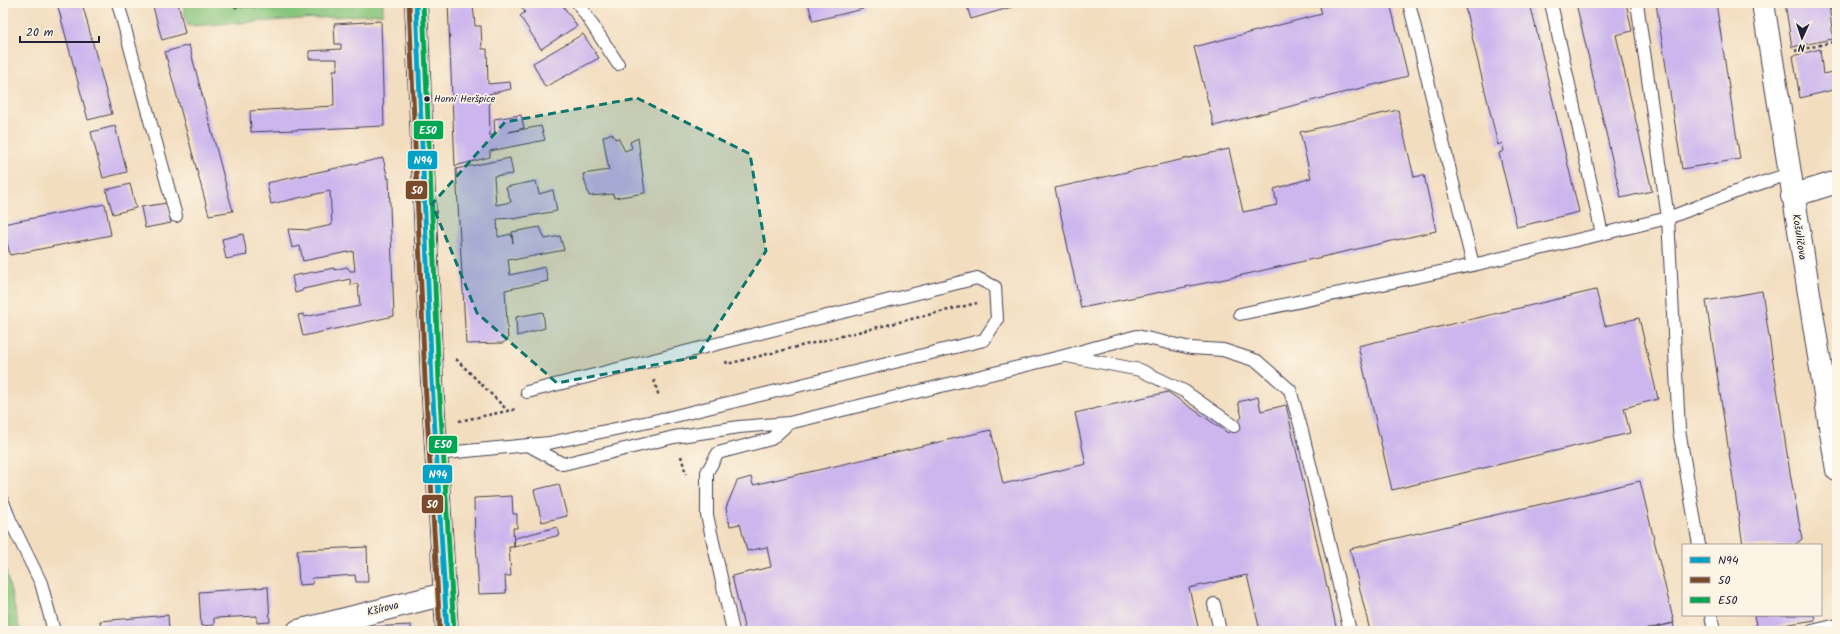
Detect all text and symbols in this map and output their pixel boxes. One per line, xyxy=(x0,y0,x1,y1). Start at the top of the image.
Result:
scale bar xyxy=(20,18,99,44)
north arrow xyxy=(1782,18,1822,58)
text: 20 m xyxy=(26,23,54,42)
text: N xyxy=(1798,38,1805,56)
place label: Horní Heršpice xyxy=(434,91,496,107)
marker: Horní Heršpice xyxy=(422,94,432,104)
line badge: E50 xyxy=(413,120,444,140)
text: E50 xyxy=(419,122,437,140)
line badge: N94 xyxy=(407,150,438,170)
text: N94 xyxy=(414,152,432,170)
line badge: 50 xyxy=(405,180,428,200)
text: 50 xyxy=(410,182,423,200)
street label: Košuličova xyxy=(1786,213,1812,261)
line badge: E50 xyxy=(428,435,458,454)
text: E50 xyxy=(434,436,452,454)
line badge: N94 xyxy=(422,464,453,484)
text: N94 xyxy=(429,466,447,484)
line badge: 50 xyxy=(421,494,444,514)
text: 50 xyxy=(425,496,438,514)
legend xyxy=(1682,544,1822,616)
text: N94 xyxy=(1718,551,1739,570)
text: 50 xyxy=(1718,571,1730,590)
text: E50 xyxy=(1718,591,1737,610)
street label: Kšírova xyxy=(365,596,401,622)

